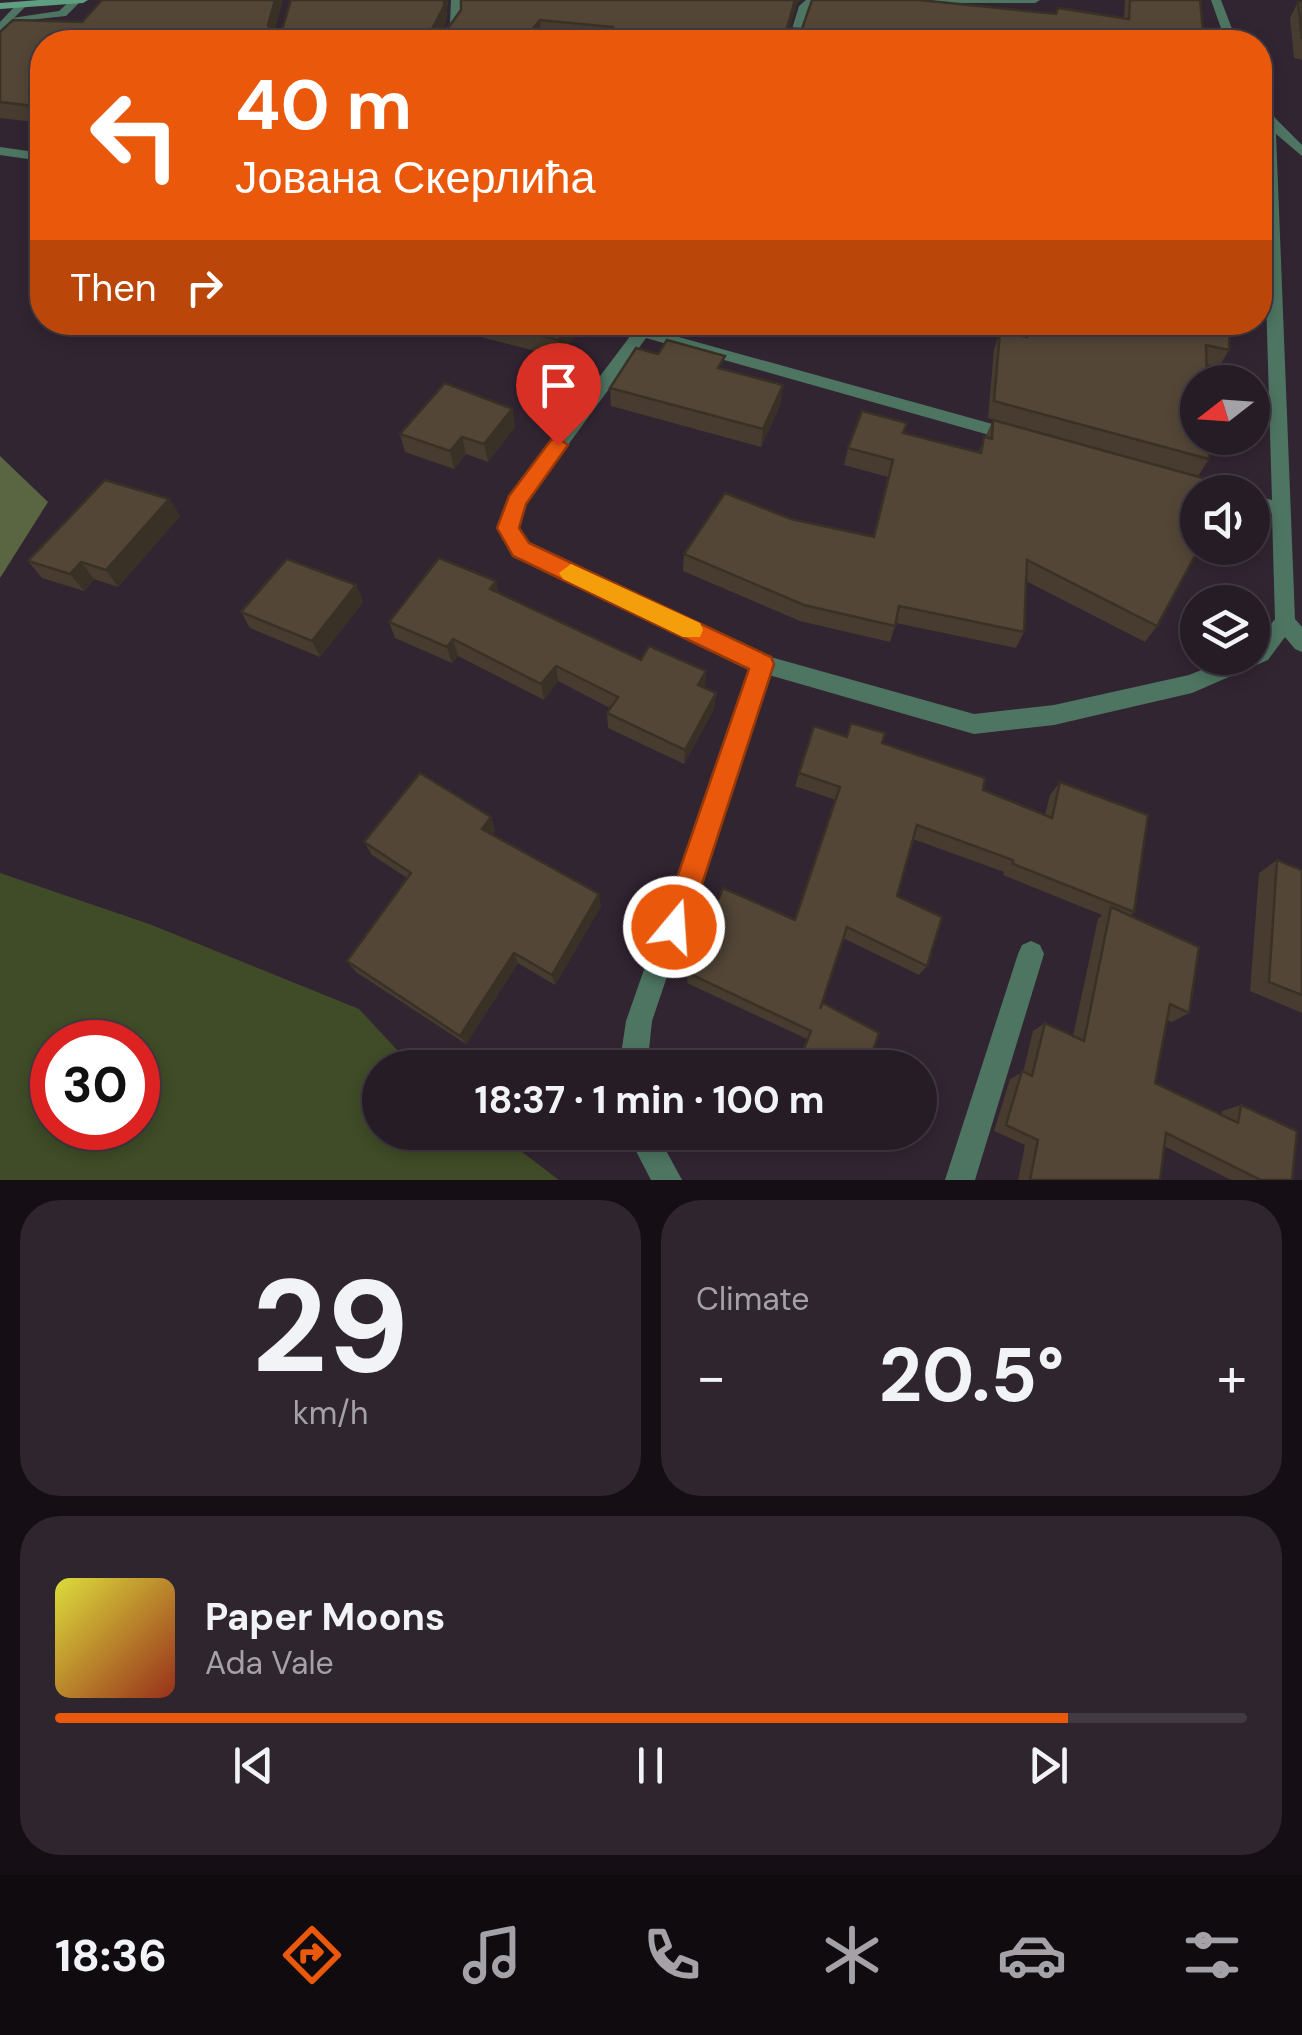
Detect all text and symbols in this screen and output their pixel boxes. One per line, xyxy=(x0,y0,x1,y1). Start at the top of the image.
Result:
text: 40 m xyxy=(235,60,412,151)
icon: left xyxy=(70,70,200,200)
text: Јована Скерлића xyxy=(235,148,595,207)
icon: right xyxy=(177,260,232,315)
text: Then xyxy=(70,263,157,313)
pin xyxy=(516,343,601,446)
icon: arrive xyxy=(531,358,586,413)
north arrow xyxy=(1180,365,1270,455)
map controls xyxy=(1180,365,1270,675)
button: sound xyxy=(1180,475,1270,565)
button: layers xyxy=(1180,585,1270,675)
position arrow xyxy=(622,875,726,979)
speed limit sign: 30 xyxy=(30,1020,160,1150)
text: 18:37 · 1 min · 100 m xyxy=(475,1075,824,1125)
text: 29 xyxy=(252,1242,409,1411)
text: Climate xyxy=(696,1278,810,1320)
text: 20.5° xyxy=(879,1327,1064,1424)
text: − xyxy=(696,1341,726,1413)
text: + xyxy=(1217,1341,1247,1413)
text: km/h xyxy=(293,1392,368,1434)
text: Paper Moons xyxy=(205,1592,445,1642)
text: Ada Vale xyxy=(205,1642,334,1684)
icon: previous xyxy=(226,1738,281,1793)
icon: pause xyxy=(623,1738,678,1793)
icon: next xyxy=(1021,1738,1076,1793)
icon: directions xyxy=(277,1920,347,1990)
icon: music xyxy=(457,1920,527,1990)
icon: phone xyxy=(637,1920,707,1990)
icon: climate xyxy=(817,1920,887,1990)
icon: car xyxy=(997,1920,1067,1990)
icon: filters xyxy=(1177,1920,1247,1990)
text: 18:36 xyxy=(55,1926,167,1985)

